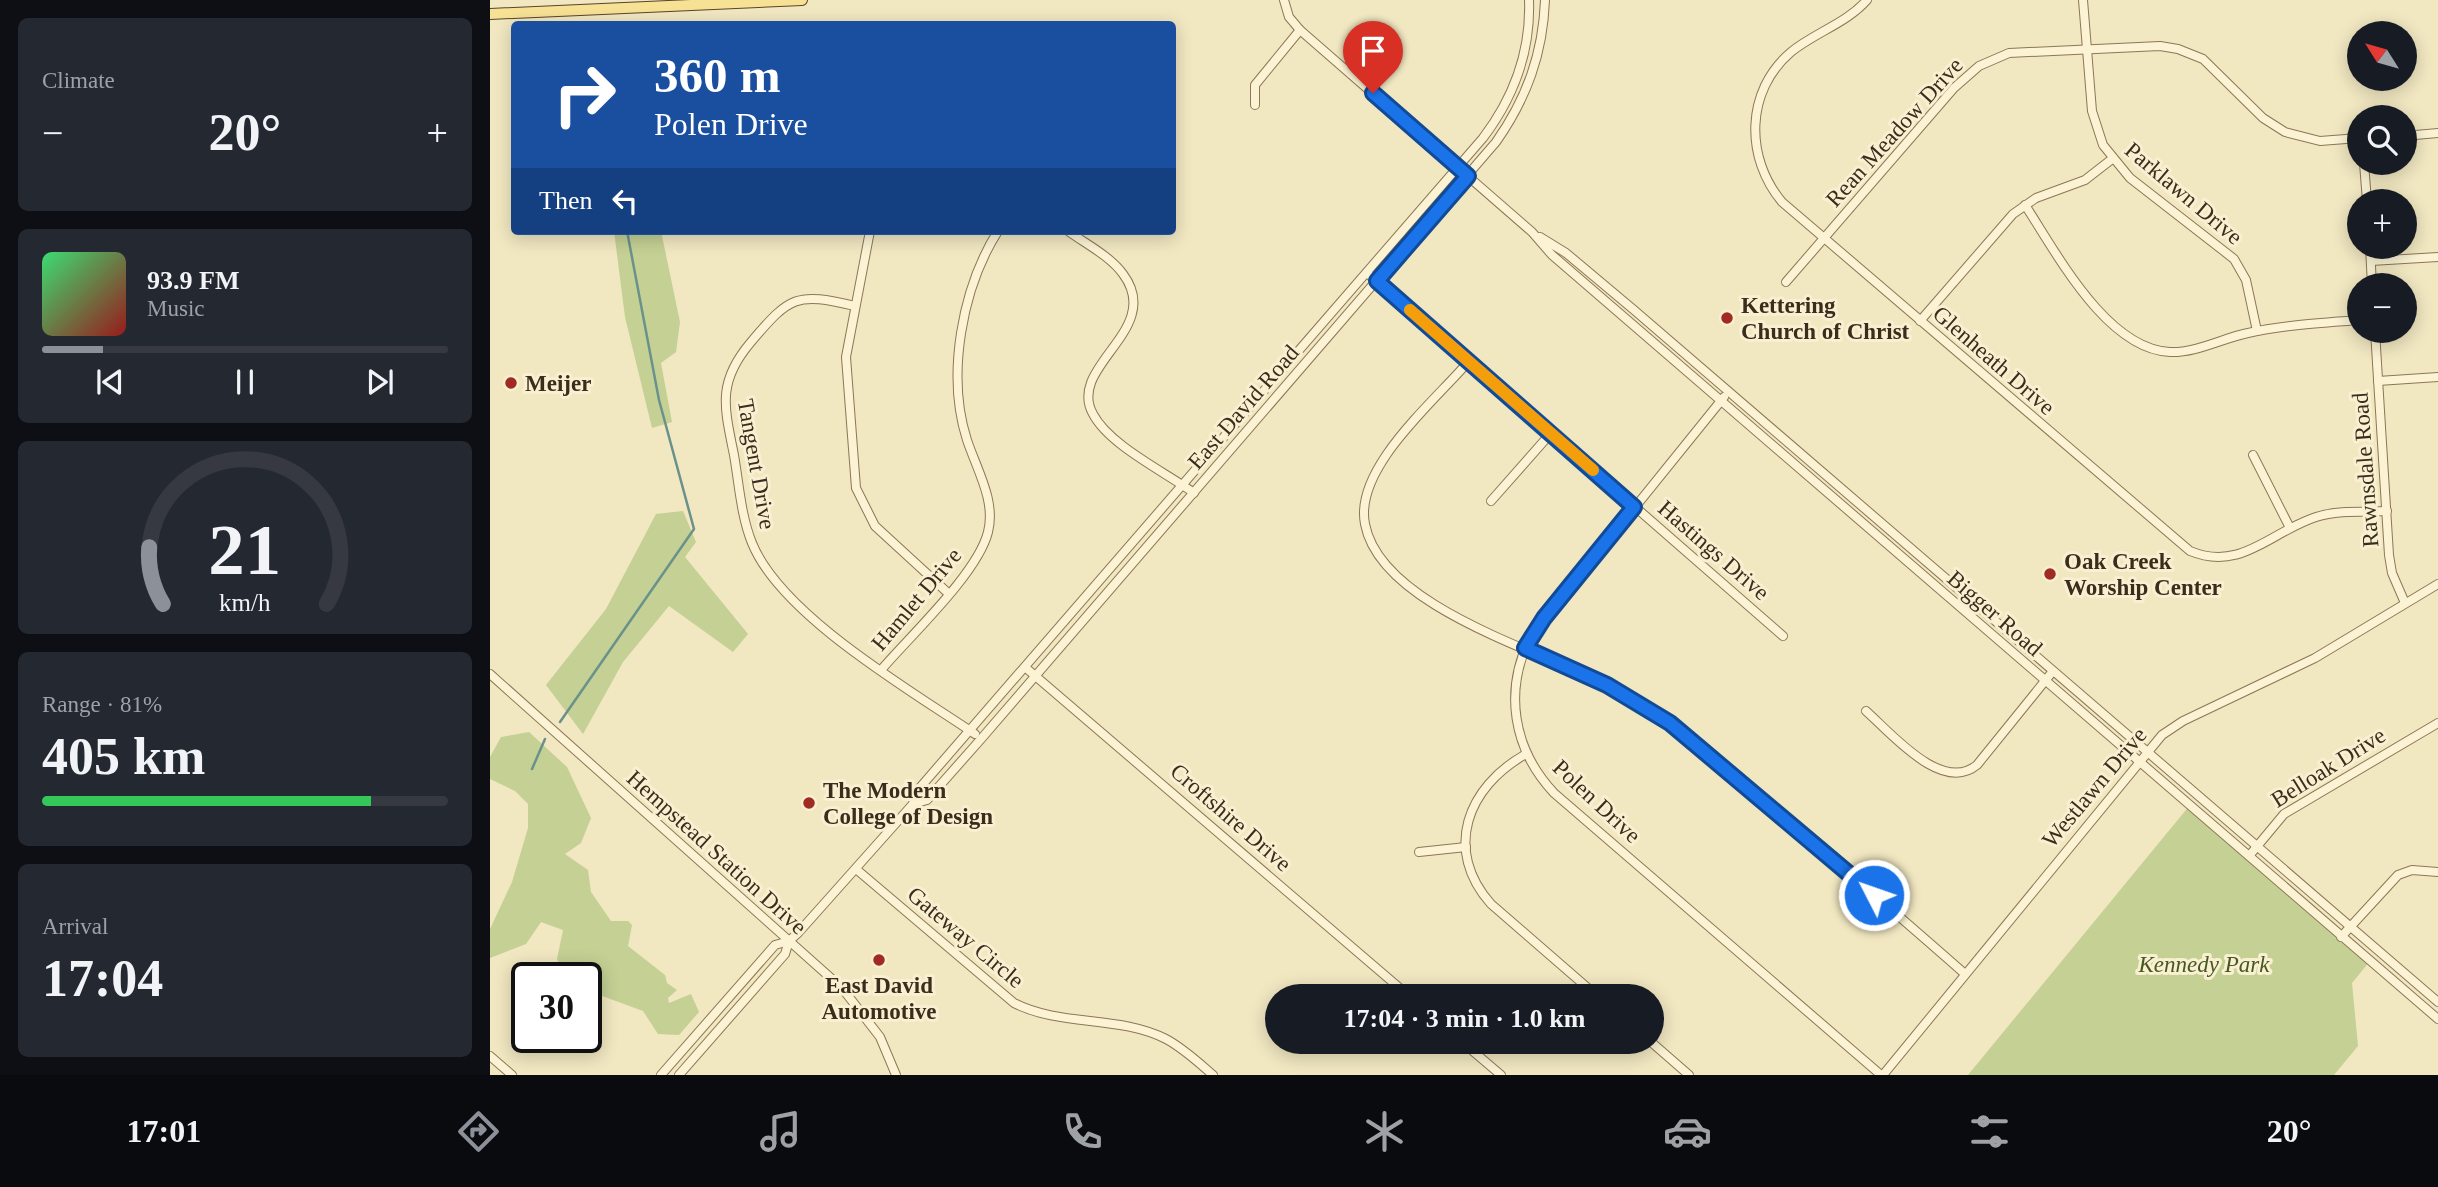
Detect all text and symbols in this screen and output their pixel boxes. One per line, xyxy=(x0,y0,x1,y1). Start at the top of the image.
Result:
pin xyxy=(1343,21,1403,93)
north arrow xyxy=(2347,21,2417,91)
map controls xyxy=(2347,21,2417,343)
icon: arrive xyxy=(1354,32,1392,70)
text: 360 m xyxy=(654,48,781,103)
icon: right xyxy=(539,49,630,140)
street label: Rean Meadow Drive xyxy=(1821,53,1968,212)
text: Climate xyxy=(42,68,115,93)
text: 20° xyxy=(209,104,281,161)
button: search xyxy=(2347,105,2417,175)
text: Polen Drive xyxy=(654,106,808,142)
text: − xyxy=(42,112,63,154)
text: + xyxy=(427,112,448,154)
street label: Parklawn Drive xyxy=(2120,137,2247,250)
icon: left xyxy=(606,182,644,220)
text: Then xyxy=(539,186,592,215)
button: + xyxy=(2347,189,2417,259)
text: 93.9 FM xyxy=(147,266,239,295)
button: − xyxy=(2347,273,2417,343)
place label: Kettering Church of Christ xyxy=(1741,293,1910,344)
text: Music xyxy=(147,296,205,321)
street label: Glenheath Drive xyxy=(1928,301,2059,420)
marker: Kettering Church of Christ xyxy=(1719,310,1735,326)
street label: East David Road xyxy=(1183,340,1304,474)
icon: previous xyxy=(91,363,129,401)
icon: pause xyxy=(226,363,264,401)
icon: next xyxy=(361,363,399,401)
place label: Meijer xyxy=(525,371,591,396)
marker: Meijer xyxy=(503,375,519,391)
street label: Rawnsdale Road xyxy=(2348,391,2383,548)
street label: Tangent Drive xyxy=(733,397,780,531)
street label: Hastings Drive xyxy=(1653,495,1774,605)
text: 21 xyxy=(209,509,281,590)
street label: Hamlet Drive xyxy=(866,543,966,656)
place label: Oak Creek Worship Center xyxy=(2064,549,2222,600)
street label: Bigger Road xyxy=(1942,566,2047,661)
marker: Oak Creek Worship Center xyxy=(2042,566,2058,582)
text: km/h xyxy=(219,588,271,615)
text: Range · 81% xyxy=(42,692,162,717)
street label: Belloak Drive xyxy=(2267,722,2390,812)
street label: Westlawn Drive xyxy=(2037,723,2152,852)
text: 405 km xyxy=(42,728,205,785)
street label: Polen Drive xyxy=(1548,755,1646,848)
street label: Croftshire Drive xyxy=(1165,758,1296,876)
street label: Hempstead Station Drive xyxy=(622,765,811,939)
place label: The Modern College of Design xyxy=(823,778,993,829)
marker: The Modern College of Design xyxy=(801,795,817,811)
position arrow xyxy=(1837,858,1911,932)
street label: Gateway Circle xyxy=(903,882,1029,993)
text: Arrival xyxy=(42,914,108,939)
text: 17:04 xyxy=(42,950,163,1007)
marker: East David Automotive xyxy=(871,952,887,968)
park label: Kennedy Park xyxy=(2138,952,2270,977)
speed limit sign: 30 xyxy=(511,962,602,1053)
place label: East David Automotive xyxy=(822,973,936,1024)
text: 17:04 · 3 min · 1.0 km xyxy=(1344,1004,1585,1033)
icon: directions xyxy=(454,1107,503,1156)
icon: music xyxy=(756,1107,805,1156)
icon: phone xyxy=(1058,1107,1107,1156)
icon: climate xyxy=(1360,1107,1409,1156)
icon: car xyxy=(1663,1107,1712,1156)
icon: filters xyxy=(1965,1107,2014,1156)
text: 17:01 xyxy=(127,1113,201,1149)
text: 20° xyxy=(2267,1113,2311,1149)

